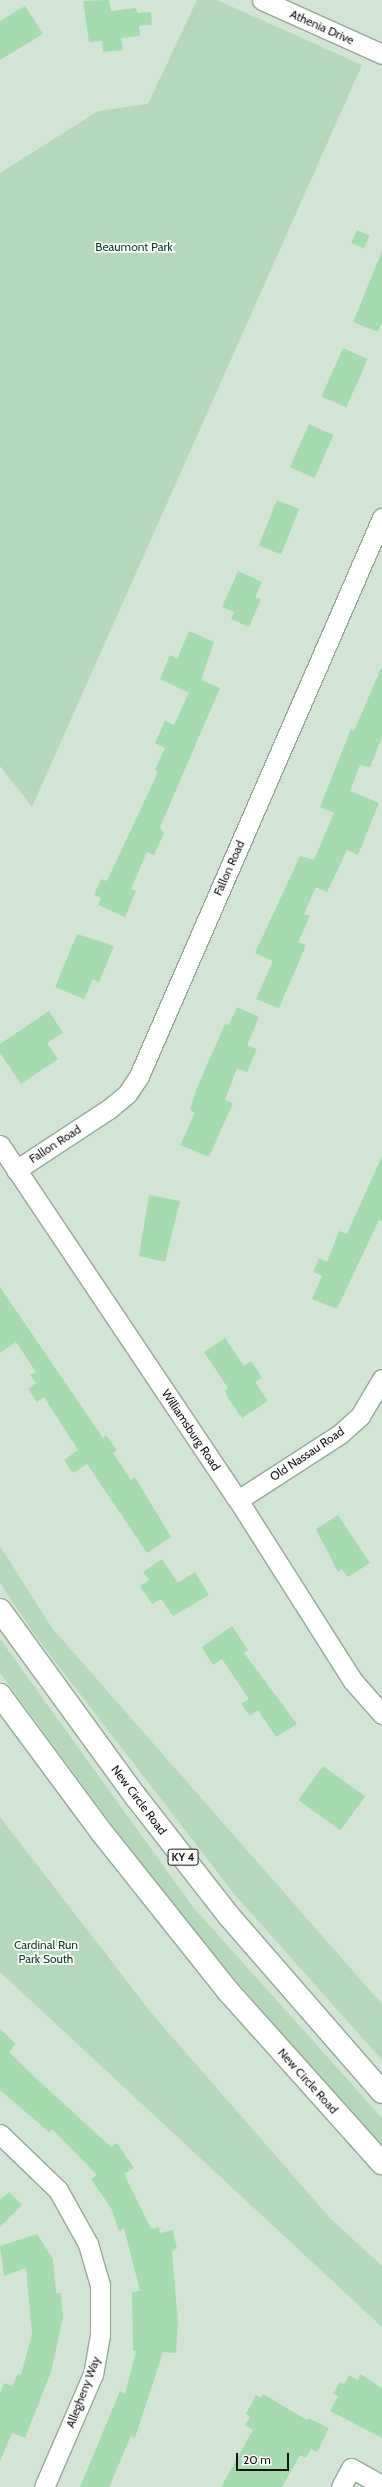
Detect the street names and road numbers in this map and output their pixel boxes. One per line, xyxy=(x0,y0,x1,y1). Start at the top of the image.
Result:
street label: Athenia Drive xyxy=(288,7,356,47)
street label: Fallon Road xyxy=(210,838,248,898)
street label: Fallon Road xyxy=(26,1122,84,1166)
street label: Williamsburg Road xyxy=(159,1387,223,1473)
street label: Old Nassau Road xyxy=(267,1424,347,1484)
street label: New Circle Road xyxy=(108,1763,170,1837)
road number: KY 4 xyxy=(167,1848,199,1866)
street label: New Circle Road xyxy=(275,2045,341,2117)
street label: Allegheny Way xyxy=(63,2354,103,2430)

